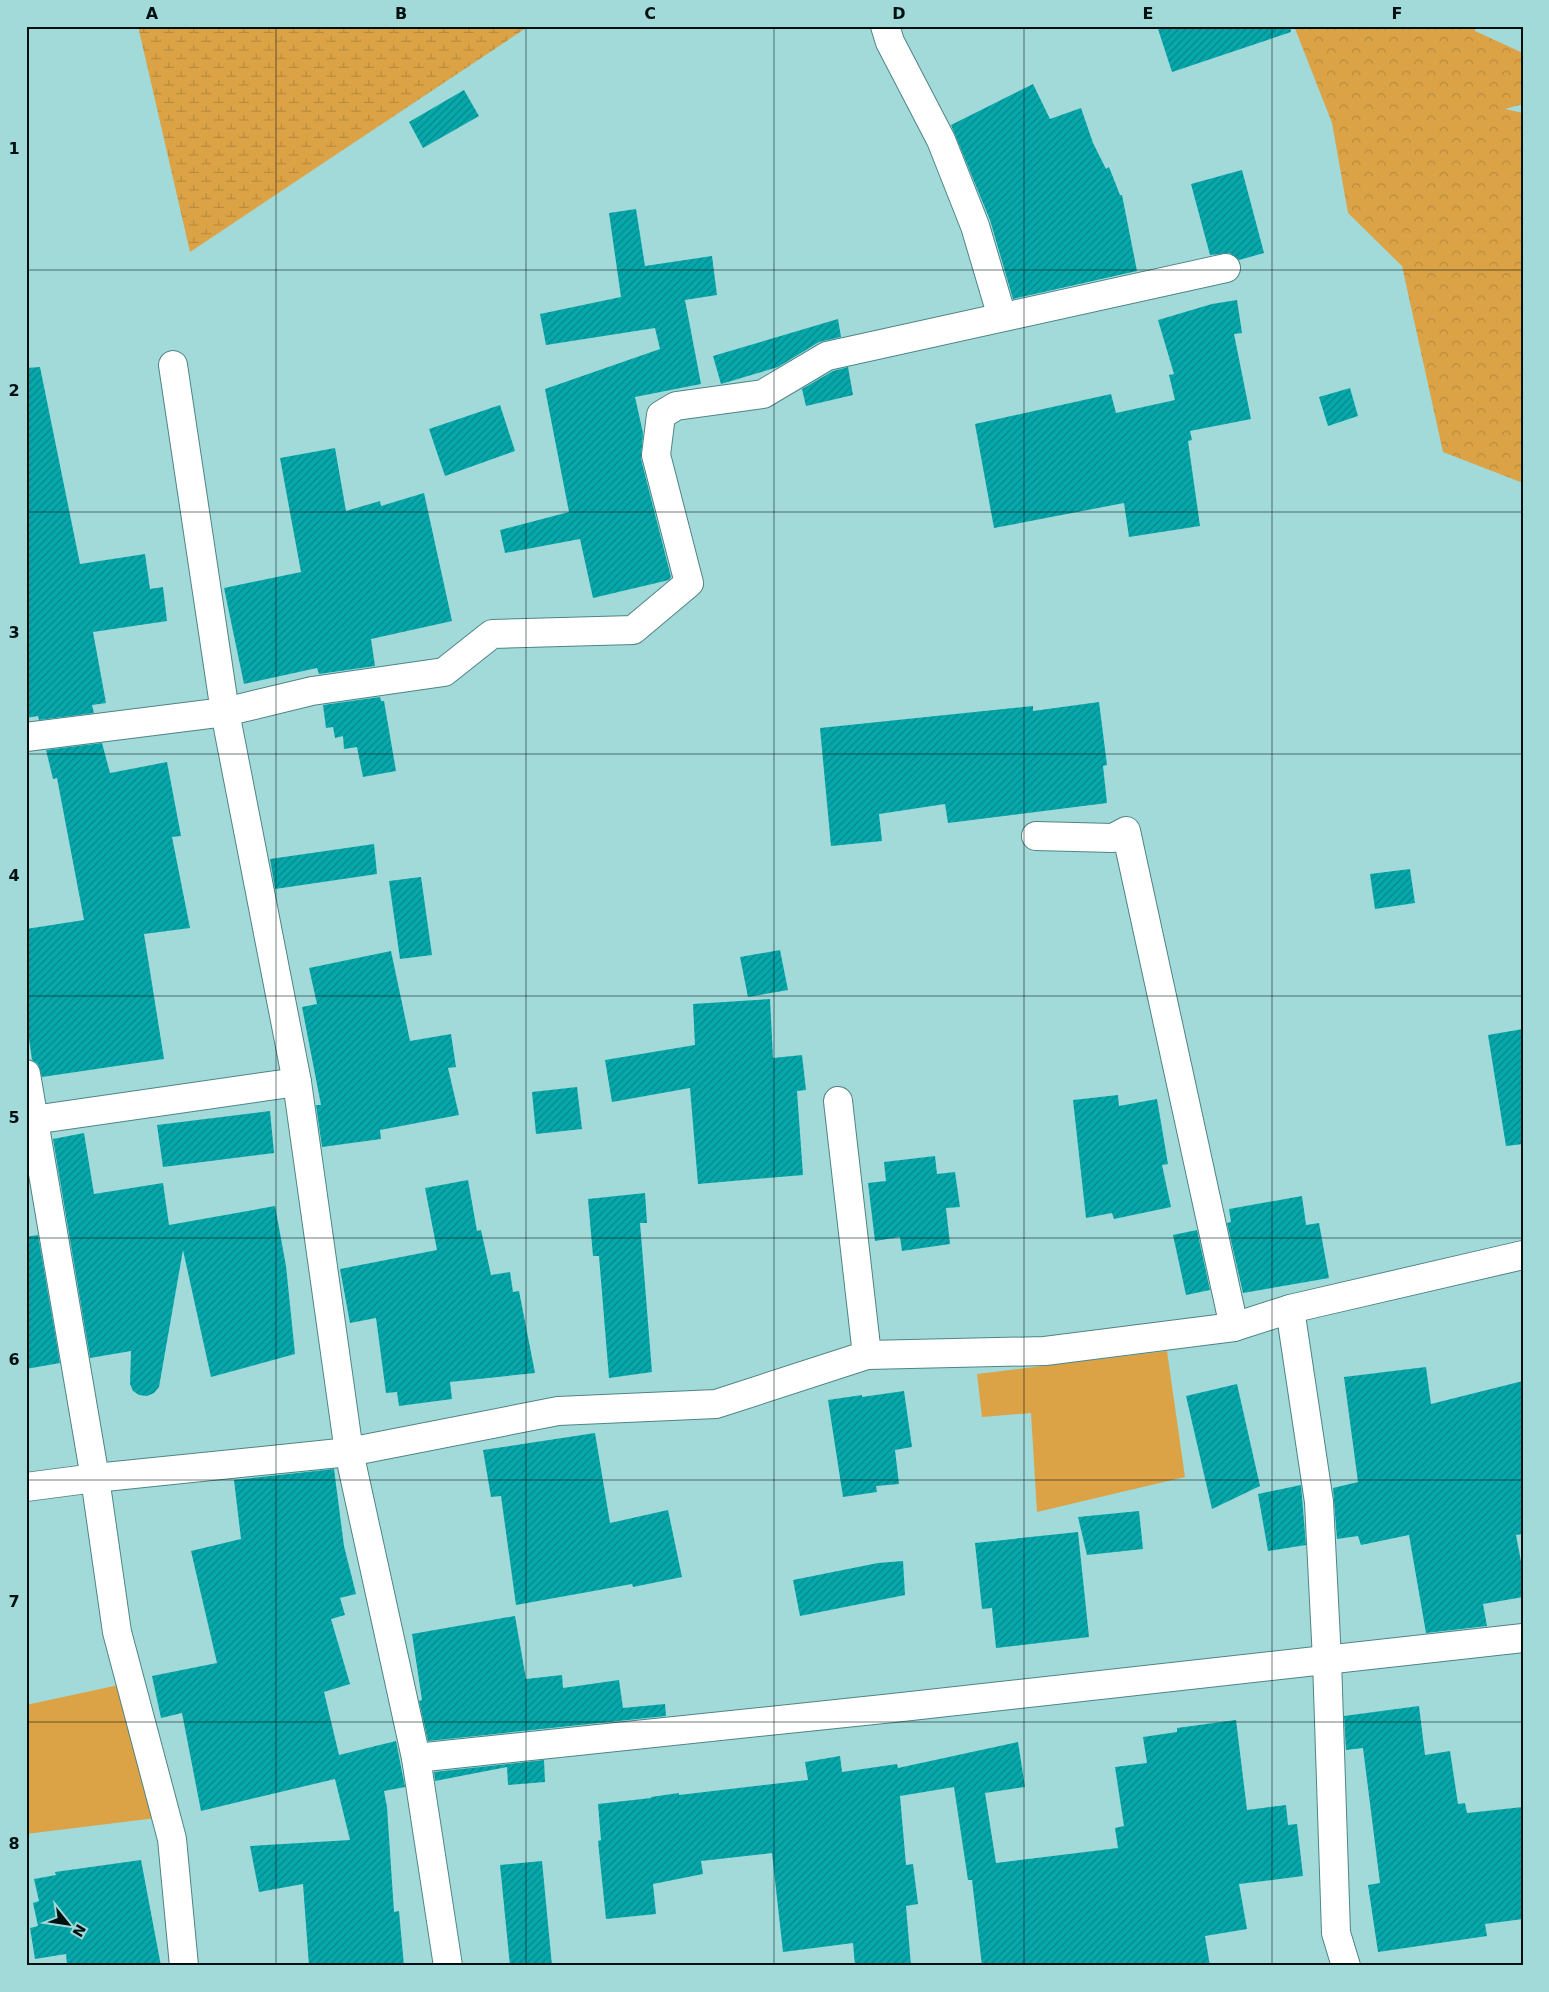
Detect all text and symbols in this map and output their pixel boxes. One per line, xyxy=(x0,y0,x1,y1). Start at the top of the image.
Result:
text: A xyxy=(146,4,159,23)
text: B xyxy=(395,4,407,23)
text: C xyxy=(644,4,656,23)
text: D xyxy=(892,4,906,23)
text: E xyxy=(1143,4,1153,23)
text: F xyxy=(1392,4,1402,23)
text: 1 xyxy=(8,139,20,158)
text: 2 xyxy=(8,381,20,400)
text: 3 xyxy=(8,623,20,642)
text: 4 xyxy=(8,866,20,885)
text: 5 xyxy=(8,1108,20,1127)
text: 6 xyxy=(8,1350,20,1369)
text: 7 xyxy=(8,1592,20,1611)
text: 8 xyxy=(8,1834,20,1853)
north arrow xyxy=(42,1900,92,1950)
text: N xyxy=(69,1921,89,1940)

